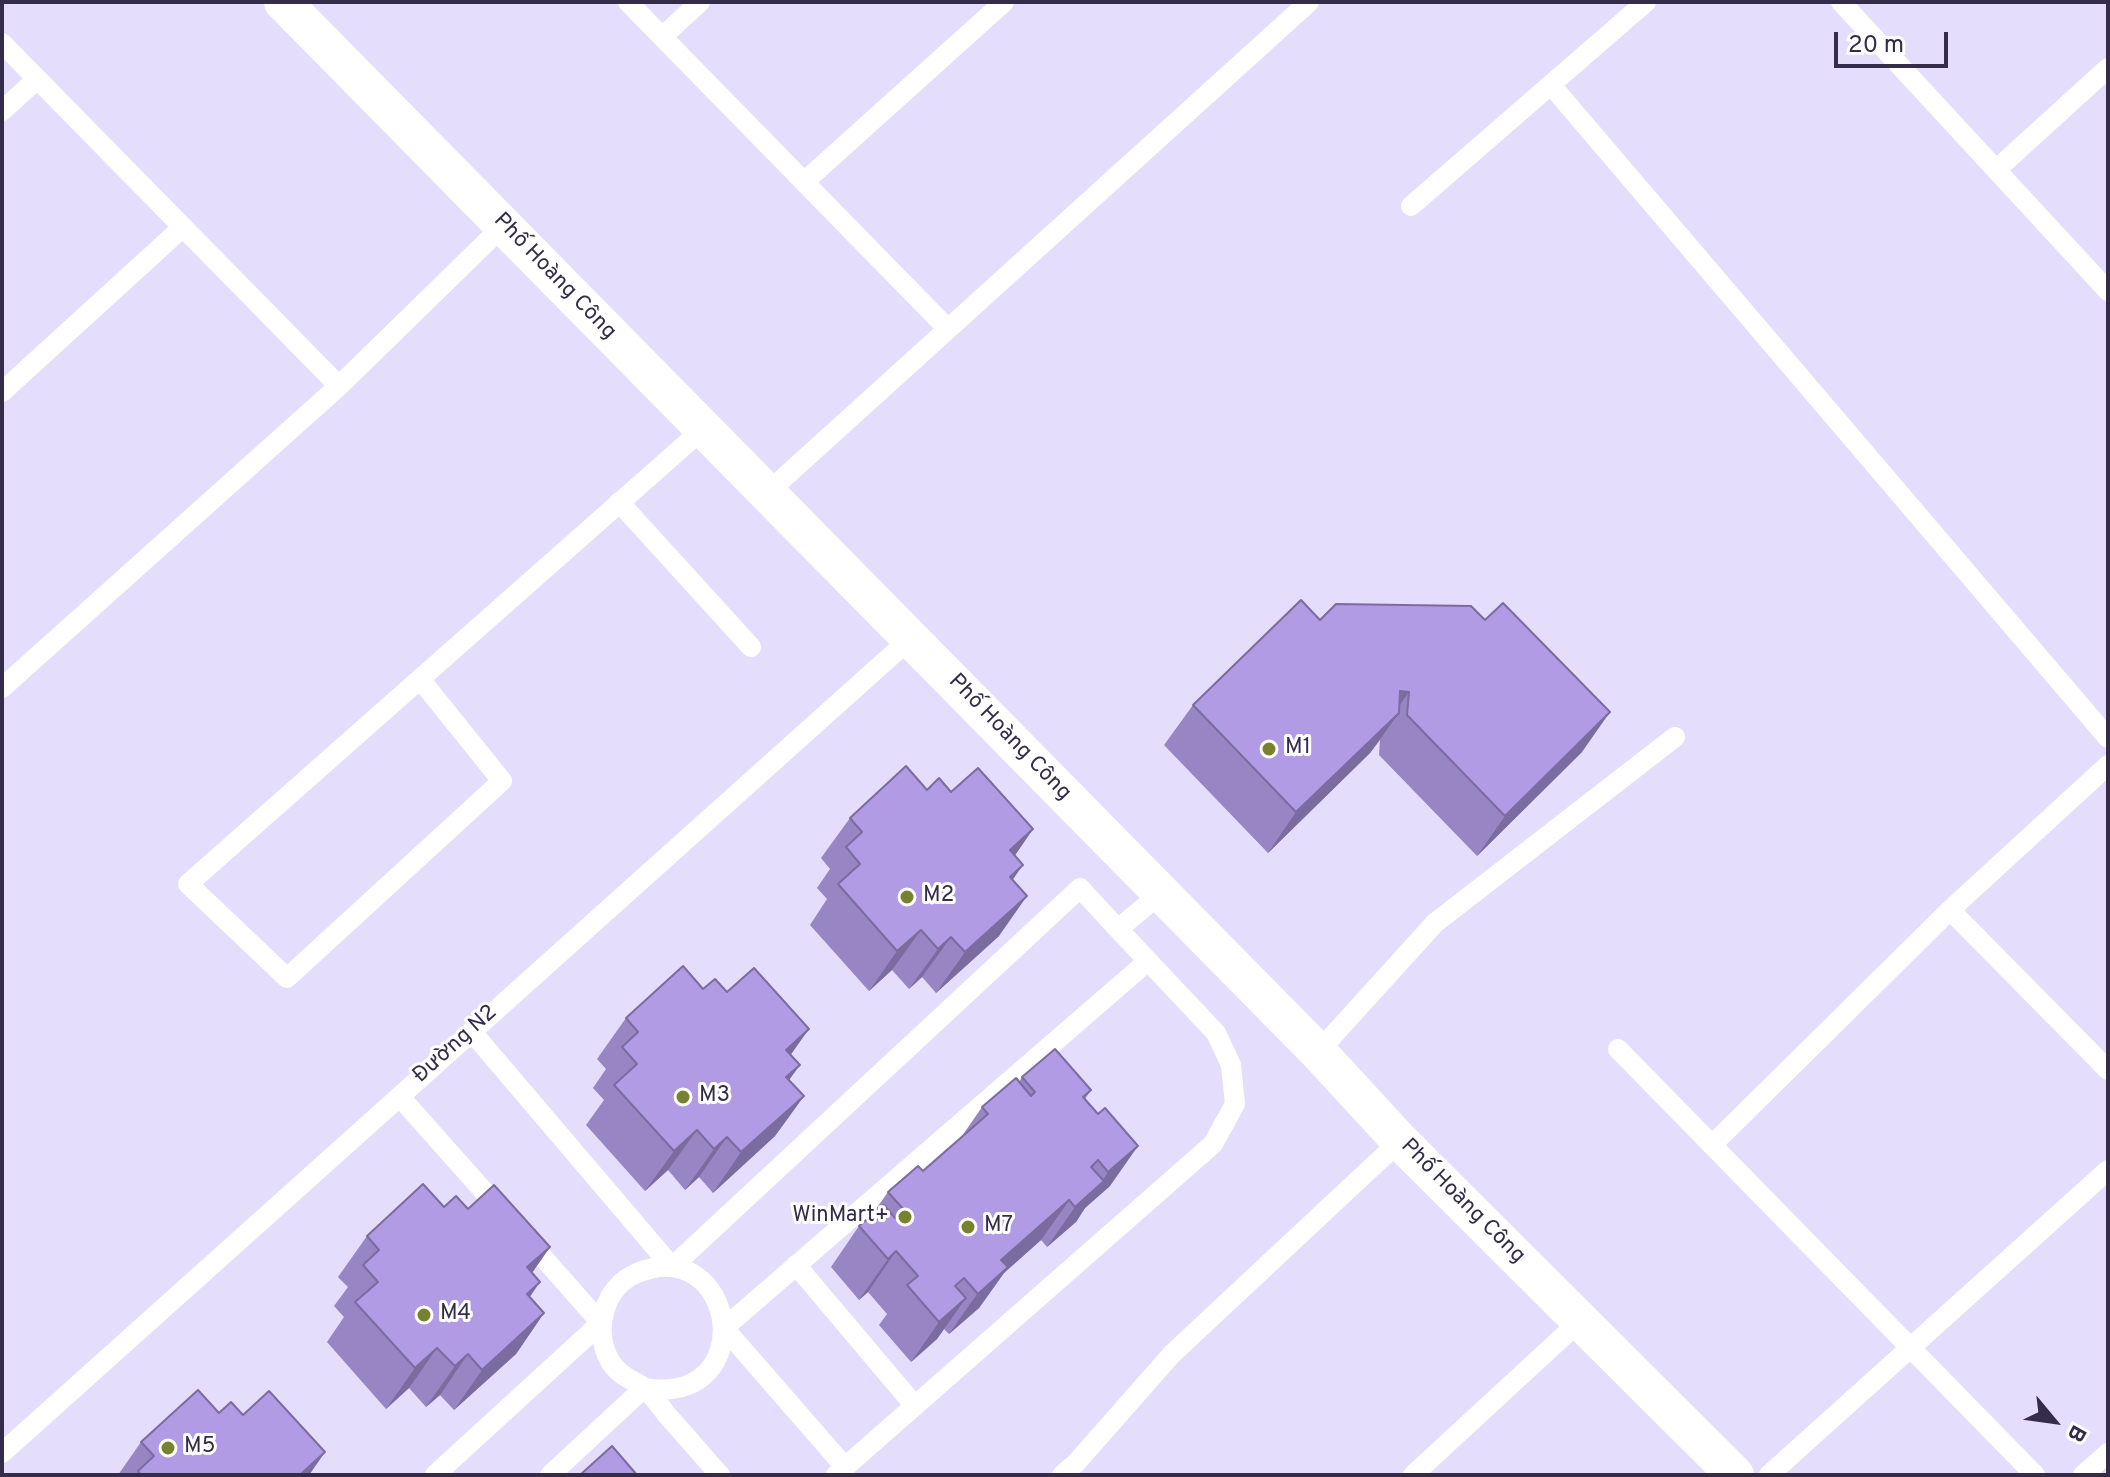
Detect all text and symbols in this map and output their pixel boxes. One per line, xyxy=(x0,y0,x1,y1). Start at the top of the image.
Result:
scale bar xyxy=(1838,16,1952,66)
text: 20 m xyxy=(1848,31,1904,61)
street label: Phố Hoàng Công xyxy=(487,208,621,346)
street label: Phố Hoàng Công xyxy=(942,669,1076,807)
place label: M1 xyxy=(1285,736,1311,762)
marker: M1 xyxy=(1260,740,1278,758)
place label: M2 xyxy=(923,884,954,910)
marker: M2 xyxy=(898,888,916,906)
street label: Đường N2 xyxy=(408,1000,504,1090)
place label: M3 xyxy=(699,1084,730,1110)
marker: M3 xyxy=(674,1088,692,1106)
street label: Phố Hoàng Công xyxy=(1394,1134,1530,1270)
place label: WinMart+ xyxy=(792,1204,889,1230)
marker: WinMart+ xyxy=(896,1208,914,1226)
place label: M7 xyxy=(984,1214,1013,1240)
marker: M7 xyxy=(959,1218,977,1236)
place label: M4 xyxy=(440,1302,471,1328)
marker: M4 xyxy=(415,1306,433,1324)
north arrow xyxy=(2014,1381,2094,1461)
text: B xyxy=(2060,1420,2091,1446)
place label: M5 xyxy=(184,1435,215,1461)
marker: M5 xyxy=(159,1439,177,1457)

